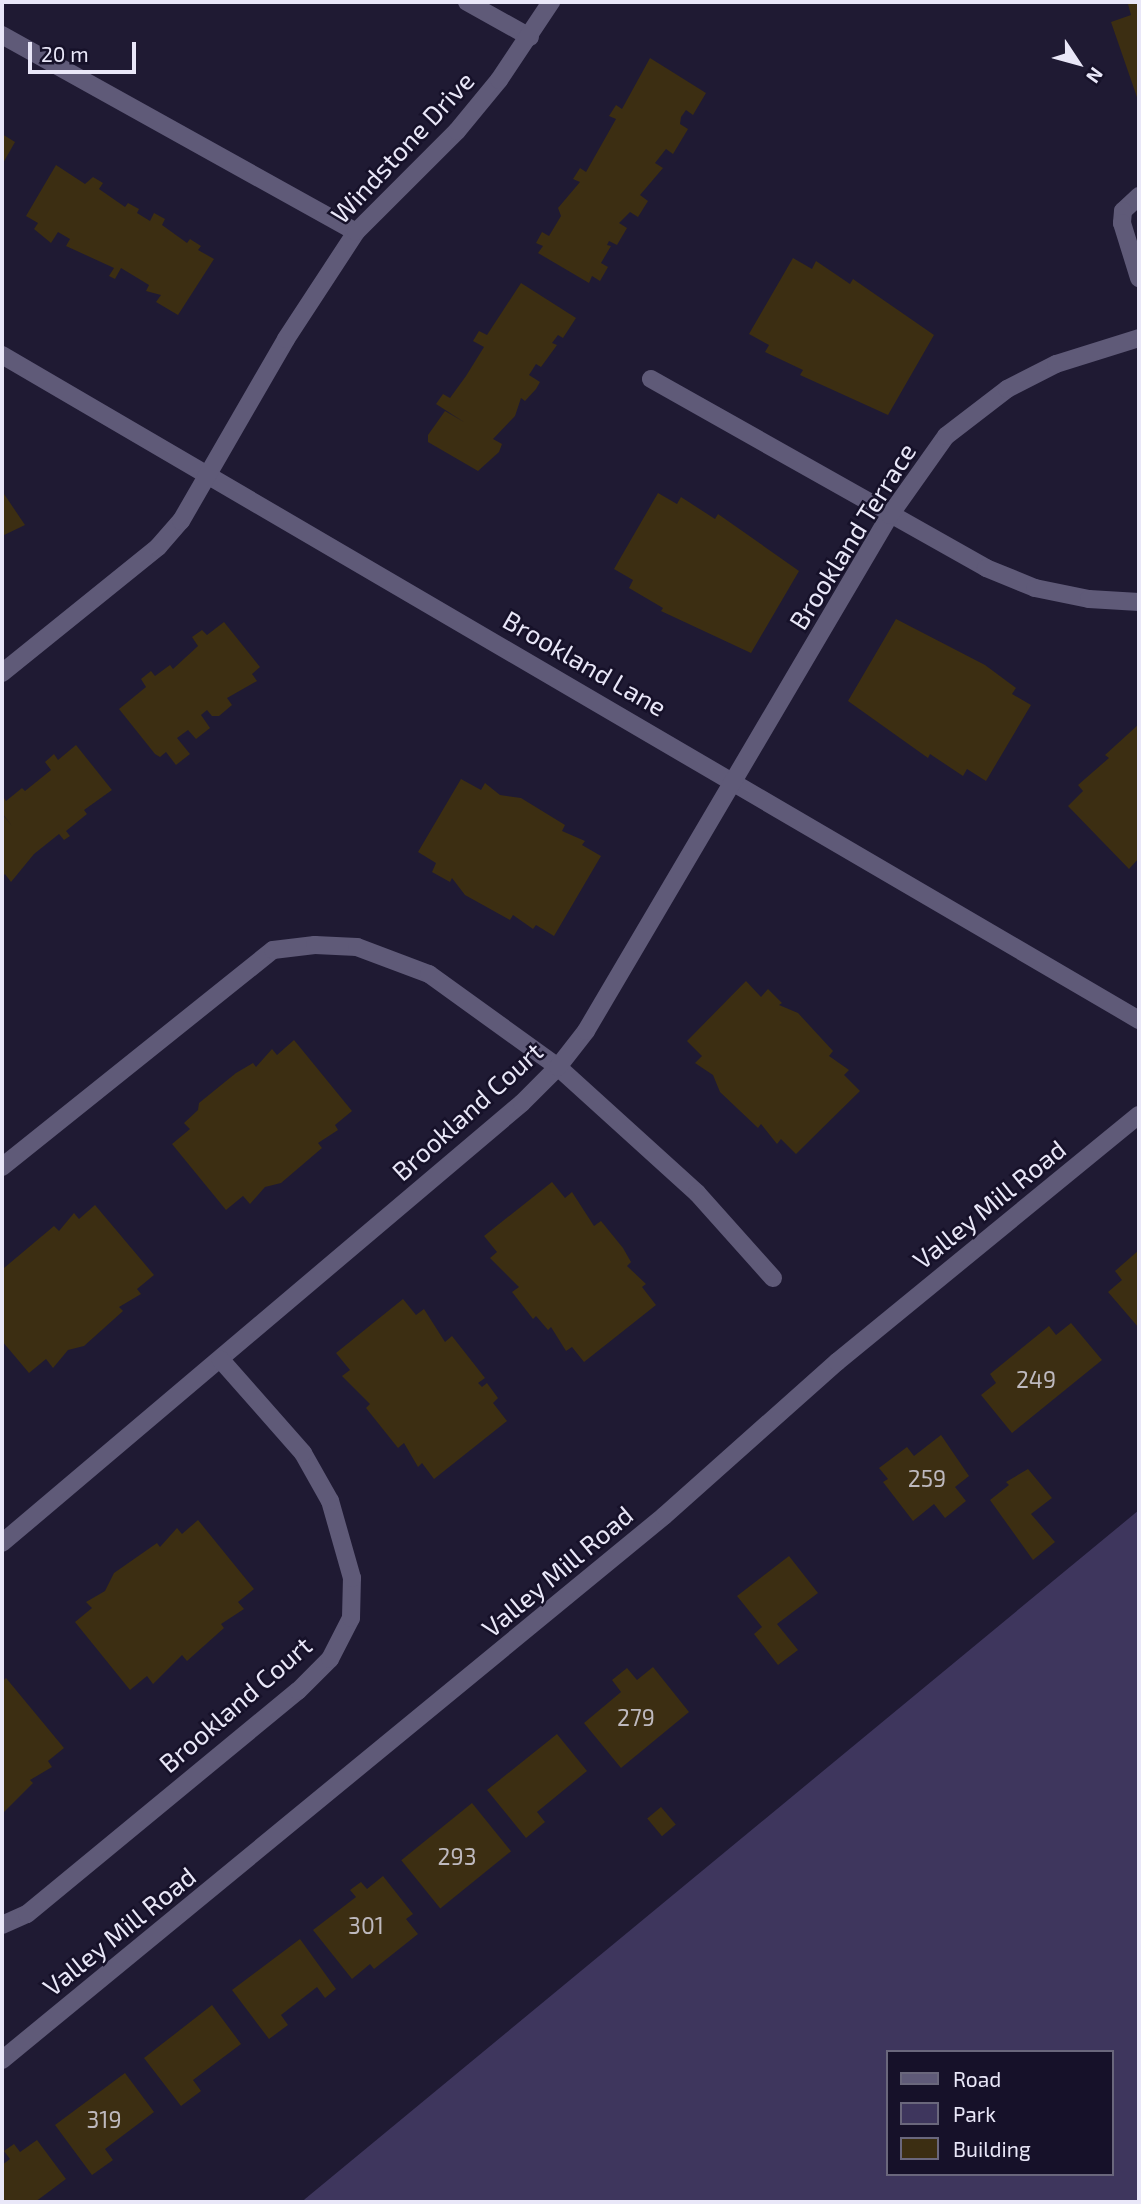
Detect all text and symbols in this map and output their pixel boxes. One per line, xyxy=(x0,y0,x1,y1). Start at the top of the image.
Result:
scale bar xyxy=(32,28,140,72)
north arrow xyxy=(1043,28,1113,98)
text: 20 m xyxy=(41,41,89,66)
text: N xyxy=(1082,63,1109,88)
street label: Windstone Drive xyxy=(324,65,480,229)
street label: Brookland Terrace xyxy=(782,437,922,635)
street label: Brookland Lane xyxy=(498,604,672,722)
street label: Brookland Court xyxy=(385,1035,549,1187)
street label: Valley Mill Road xyxy=(906,1133,1072,1275)
house number: 249 xyxy=(1016,1365,1056,1393)
house number: 259 xyxy=(908,1464,946,1492)
street label: Valley Mill Road xyxy=(475,1498,639,1644)
street label: Brookland Court xyxy=(152,1629,318,1779)
house number: 279 xyxy=(617,1703,655,1731)
house number: 293 xyxy=(438,1842,476,1870)
street label: Valley Mill Road xyxy=(36,1860,202,2002)
house number: 301 xyxy=(348,1911,384,1939)
legend xyxy=(886,2050,1113,2176)
text: Road xyxy=(953,2066,1001,2091)
text: Park xyxy=(953,2101,996,2126)
house number: 319 xyxy=(86,2105,122,2133)
text: Building xyxy=(953,2136,1031,2161)

